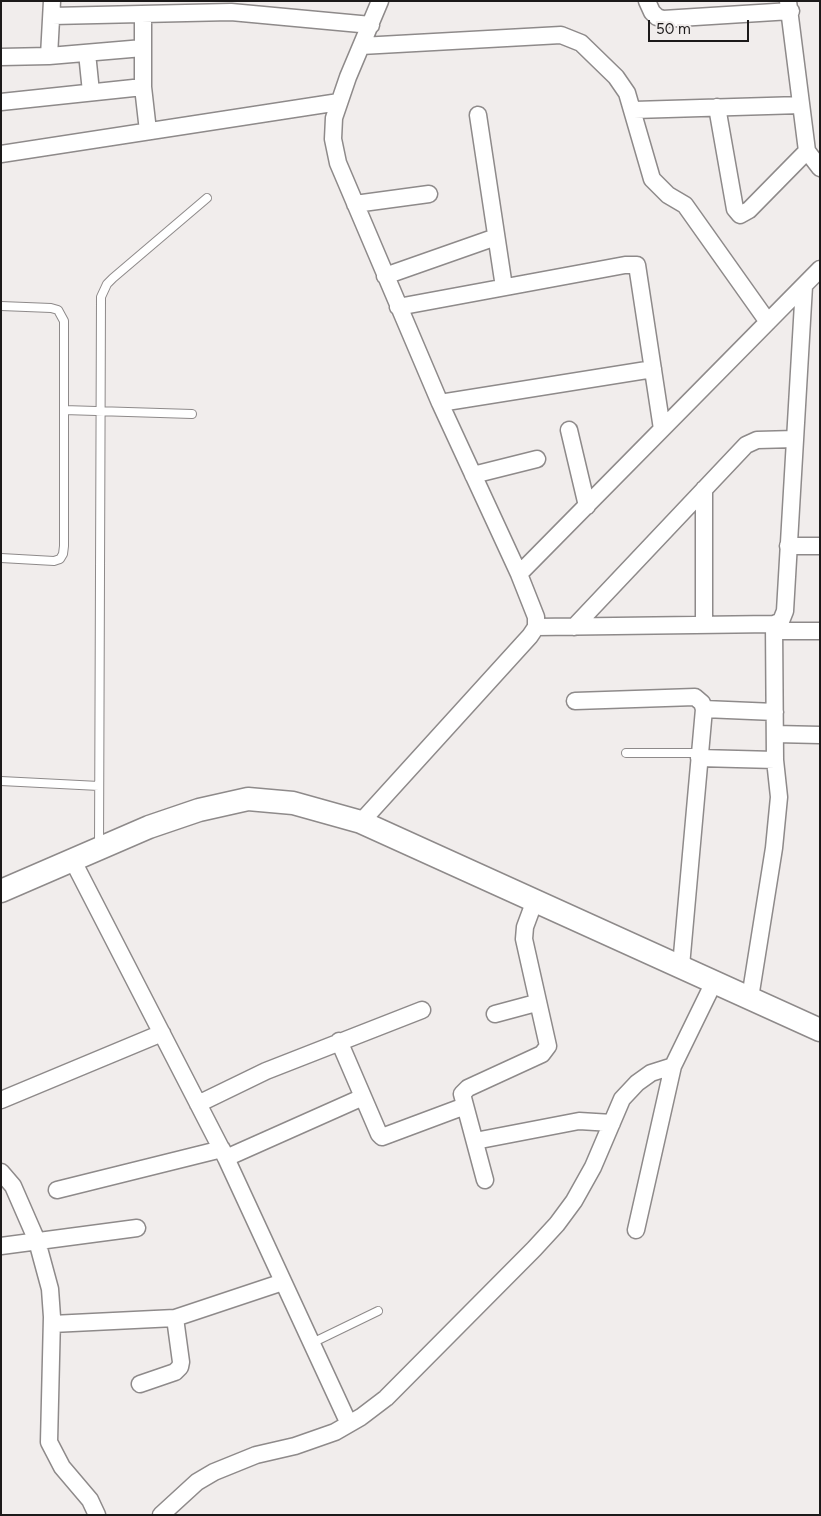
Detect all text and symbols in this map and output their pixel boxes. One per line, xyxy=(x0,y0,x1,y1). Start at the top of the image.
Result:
scale bar xyxy=(651,10,752,42)
text: 50 m xyxy=(656,20,691,38)

